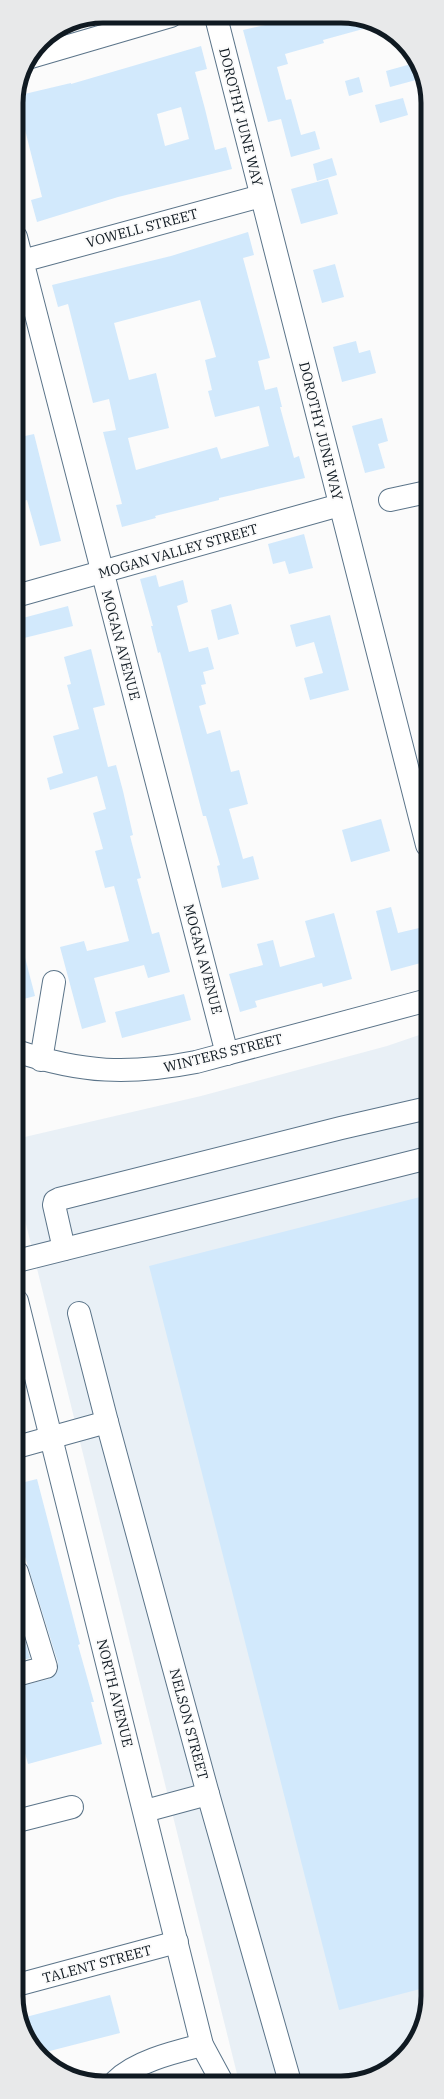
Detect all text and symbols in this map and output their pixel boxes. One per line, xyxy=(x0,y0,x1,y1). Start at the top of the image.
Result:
street label: DOROTHY JUNE WAY xyxy=(215,46,267,188)
street label: VOWELL STREET xyxy=(84,204,200,252)
street label: DOROTHY JUNE WAY xyxy=(295,360,347,502)
street label: MOGAN VALLEY STREET xyxy=(96,520,260,582)
street label: MOGAN AVENUE xyxy=(98,588,144,702)
street label: MOGAN AVENUE xyxy=(180,902,226,1016)
street label: WINTERS STREET xyxy=(162,1030,284,1076)
street label: NORTH AVENUE xyxy=(93,1637,137,1749)
street label: NELSON STREET xyxy=(166,1666,212,1782)
street label: TALENT STREET xyxy=(40,1941,154,1987)

